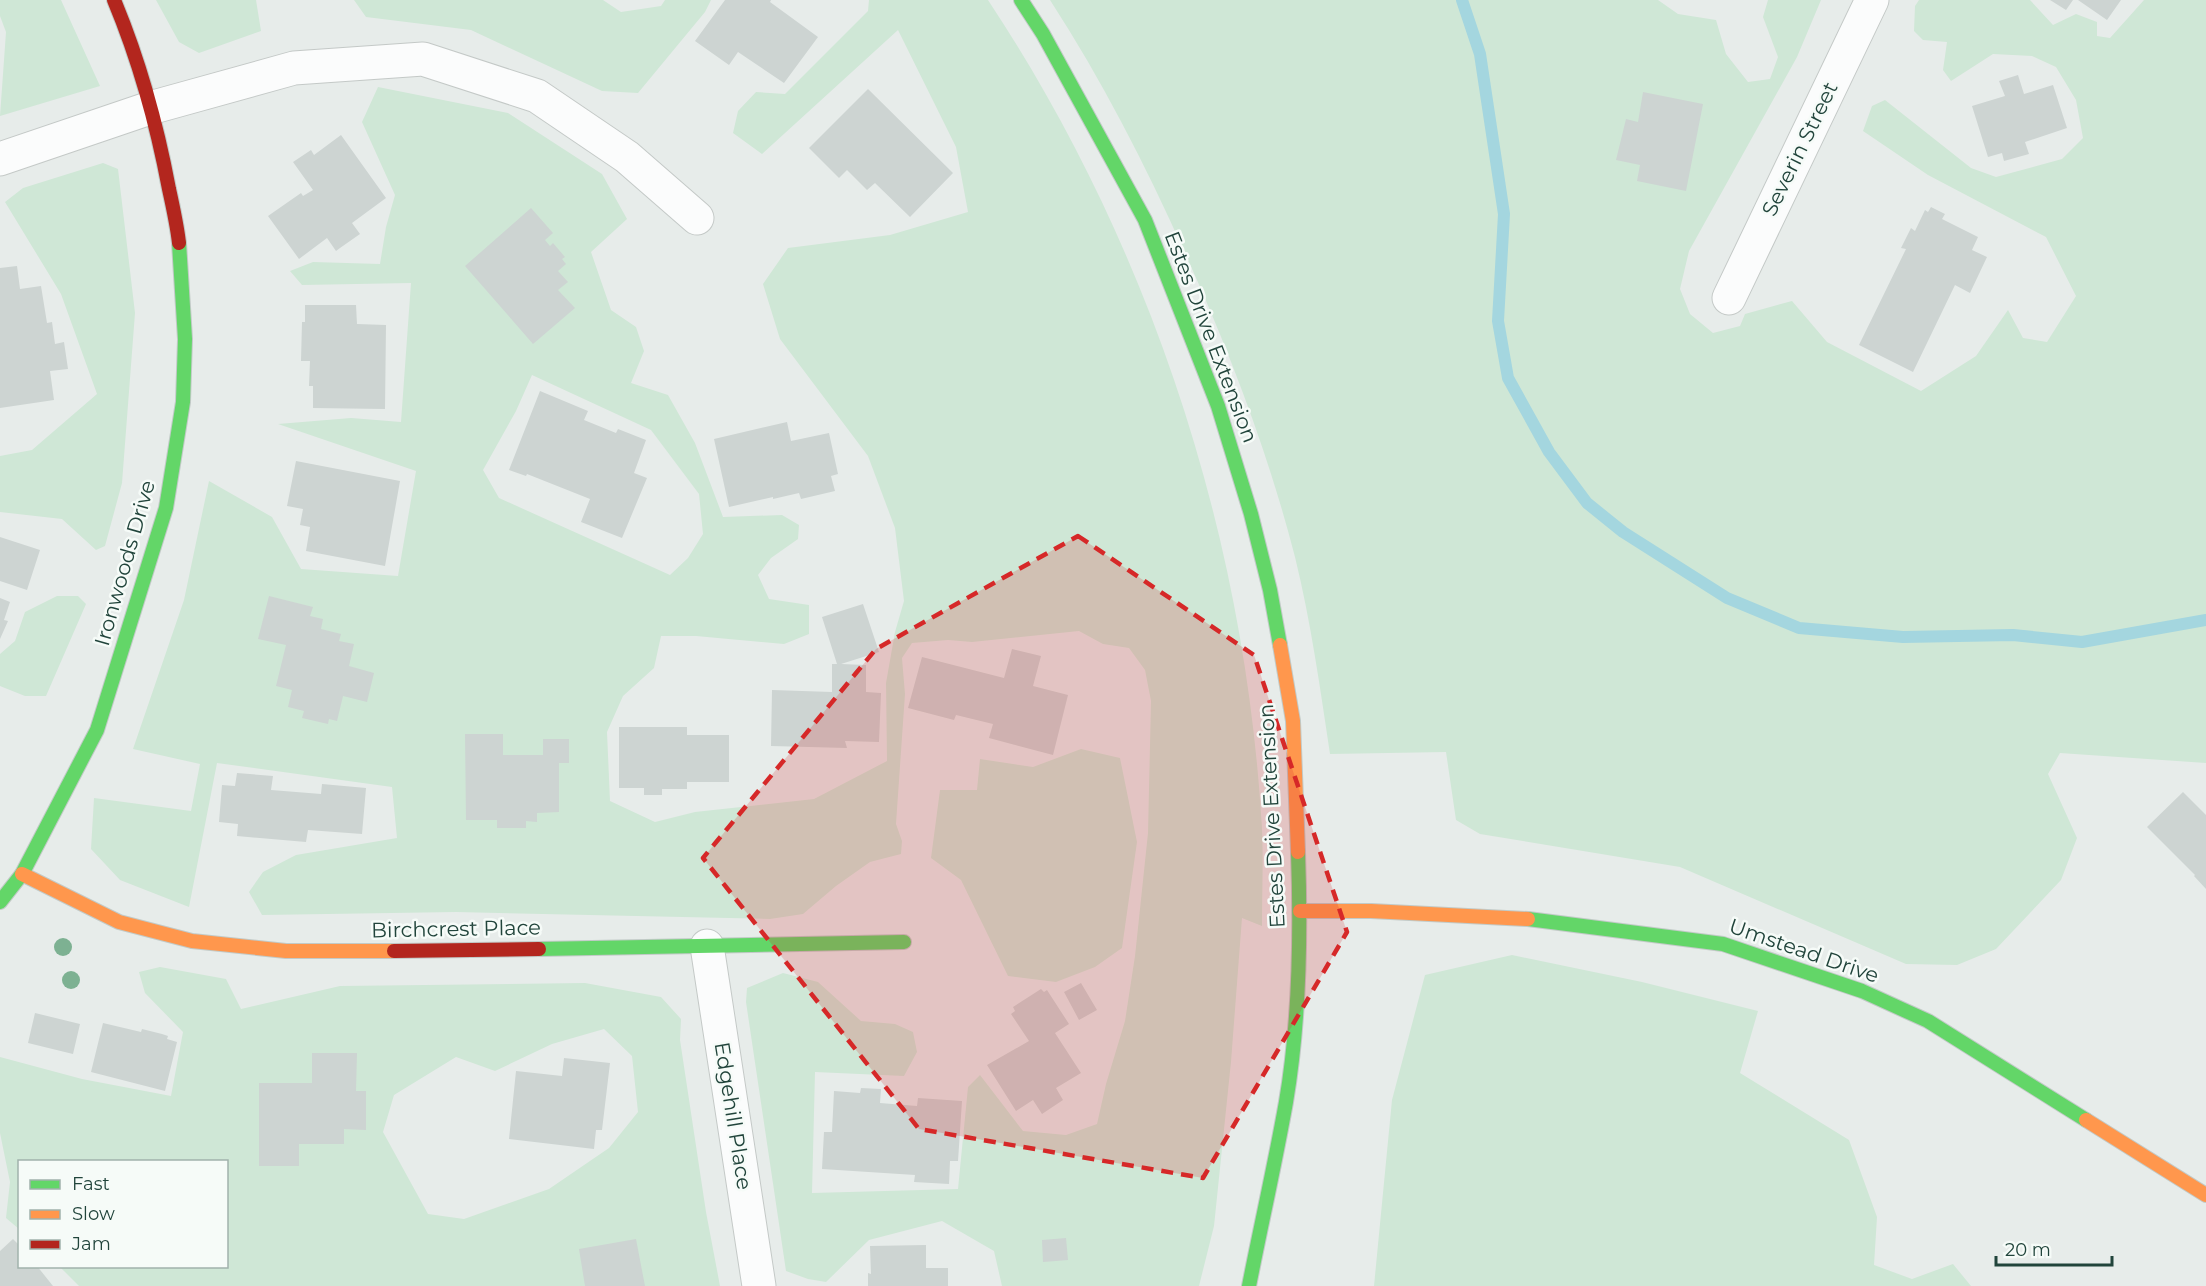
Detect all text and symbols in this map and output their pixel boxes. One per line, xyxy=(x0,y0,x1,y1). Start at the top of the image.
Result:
street label: Severin Street xyxy=(1756,78,1843,220)
street label: Estes Drive Extension xyxy=(1160,228,1263,446)
street label: Ironwoods Drive xyxy=(89,477,160,649)
street label: Estes Drive Extension xyxy=(1253,703,1290,929)
street label: Umstead Drive xyxy=(1726,913,1882,988)
street label: Birchcrest Place xyxy=(371,915,541,942)
street label: Edgehill Place xyxy=(709,1040,758,1192)
legend xyxy=(18,1160,228,1268)
text: Fast xyxy=(72,1173,110,1195)
text: Slow xyxy=(72,1203,115,1225)
scale bar xyxy=(1996,1229,2112,1267)
text: Jam xyxy=(71,1233,111,1255)
text: 20 m xyxy=(2005,1239,2051,1261)

